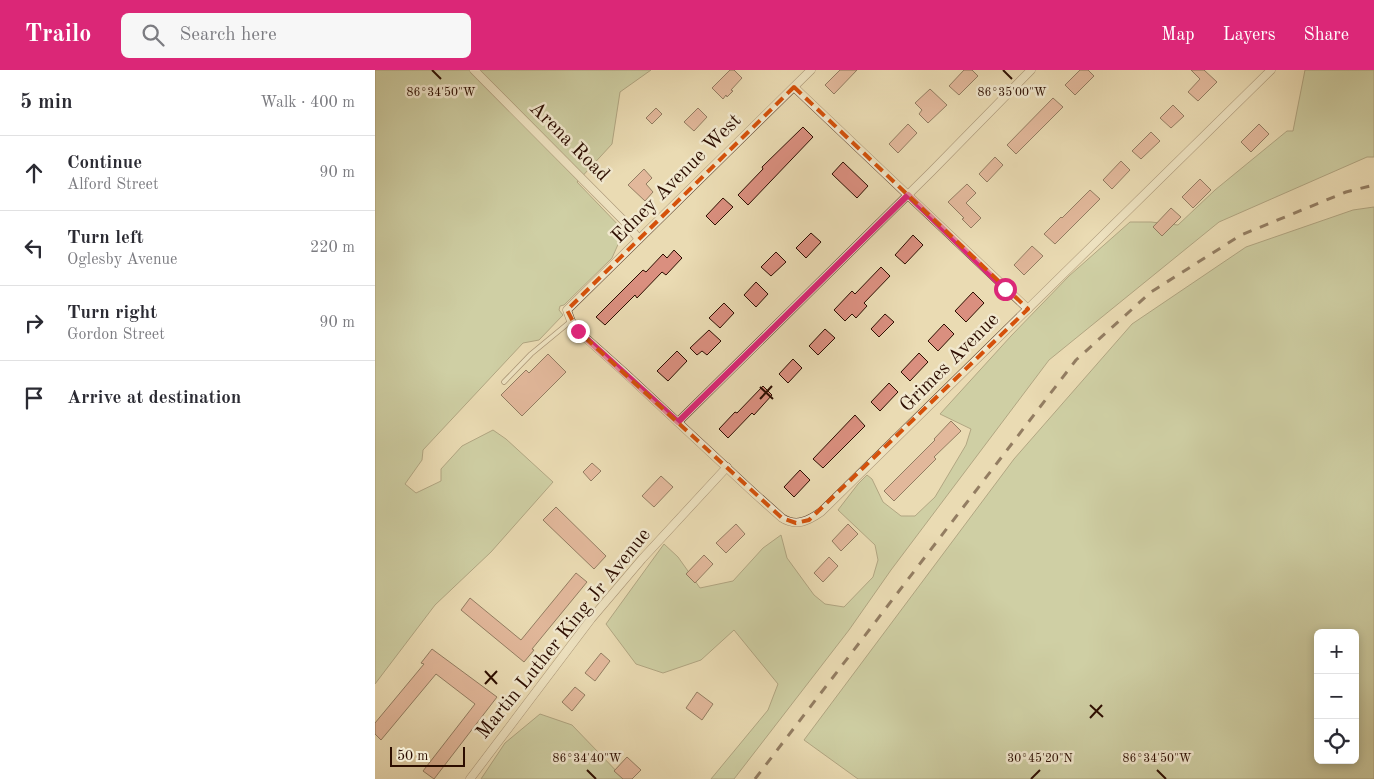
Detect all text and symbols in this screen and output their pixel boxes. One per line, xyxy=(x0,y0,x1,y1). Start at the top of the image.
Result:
search box xyxy=(121,13,471,58)
icon: search xyxy=(139,21,167,49)
text: Trailo xyxy=(25,23,91,47)
text: Search here xyxy=(179,26,277,45)
text: Map xyxy=(1161,26,1195,44)
text: Layers xyxy=(1223,26,1275,44)
text: Share xyxy=(1303,26,1349,44)
text: 86°34'50"W xyxy=(406,86,476,99)
text: 86°35'00"W xyxy=(977,86,1047,99)
text: 5 min xyxy=(20,92,73,113)
text: Walk · 400 m xyxy=(260,95,355,111)
street label: Arena Road xyxy=(525,98,613,186)
street label: Edney Avenue West xyxy=(608,110,746,248)
text: Continue xyxy=(67,154,142,173)
icon: ahead xyxy=(20,159,48,187)
text: 90 m xyxy=(319,165,355,181)
text: Alford Street xyxy=(67,177,159,193)
text: Turn left xyxy=(67,229,144,248)
icon: left xyxy=(20,234,48,262)
text: 220 m xyxy=(310,240,355,256)
text: Oglesby Avenue xyxy=(67,252,177,268)
route start xyxy=(994,278,1017,301)
text: Turn right xyxy=(67,304,157,323)
icon: right xyxy=(20,309,48,337)
street label: Grimes Avenue xyxy=(897,310,1003,416)
text: 90 m xyxy=(319,315,355,331)
route end xyxy=(567,320,590,343)
text: Gordon Street xyxy=(67,327,165,343)
icon: arrive xyxy=(20,384,48,412)
text: Arrive at destination xyxy=(67,389,241,408)
street label: Martin Luther King Jr Avenue xyxy=(473,525,655,743)
map controls xyxy=(1314,629,1359,764)
button: + xyxy=(1314,629,1359,674)
button: − xyxy=(1314,674,1359,719)
button: locate xyxy=(1314,719,1359,764)
scale bar xyxy=(390,744,465,767)
text: 50 m xyxy=(397,749,428,763)
text: 30°45'20"N xyxy=(1007,752,1073,765)
text: 86°34'50"W xyxy=(1122,752,1192,765)
text: 86°34'40"W xyxy=(552,753,622,765)

